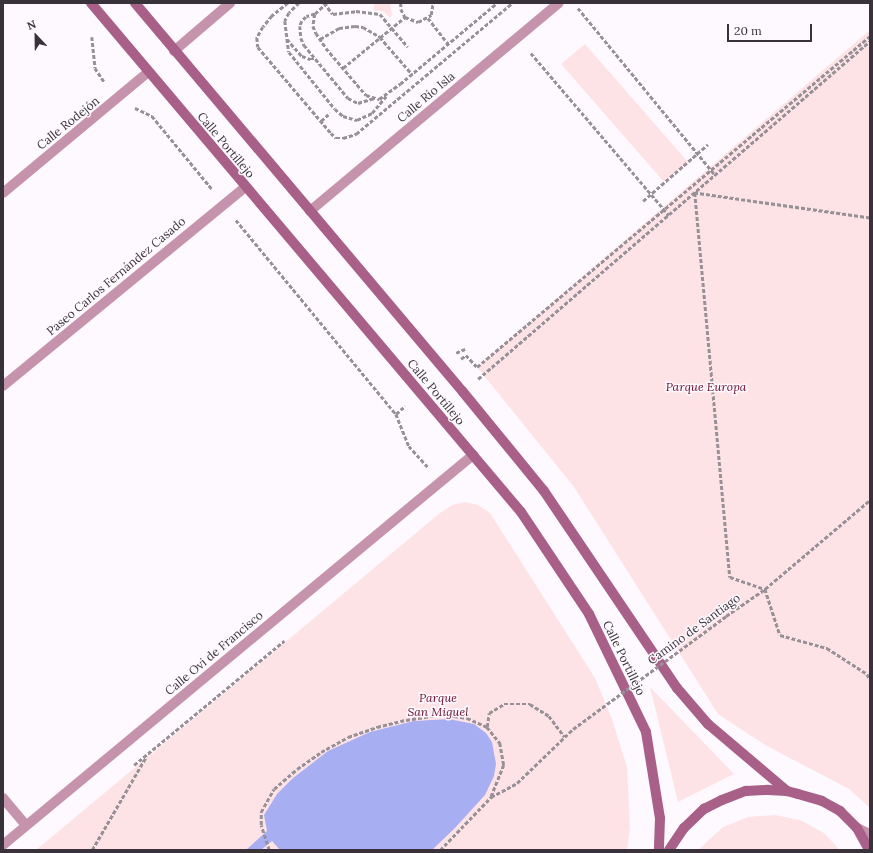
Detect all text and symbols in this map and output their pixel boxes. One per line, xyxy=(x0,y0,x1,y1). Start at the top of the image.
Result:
north arrow xyxy=(16,16,56,56)
scale bar xyxy=(729,16,814,42)
text: N xyxy=(25,17,38,33)
text: 20 m xyxy=(734,23,762,38)
street label: Calle Río Isla xyxy=(394,69,458,125)
street label: Calle Rodejón xyxy=(34,93,102,153)
street label: Calle Portillejo xyxy=(194,109,258,181)
street label: Paseo Carlos Fernández Casado xyxy=(44,214,188,338)
street label: Calle Portillejo xyxy=(404,356,468,428)
park label: Parque Europa xyxy=(666,380,746,394)
street label: Camino de Santiago xyxy=(645,591,743,667)
street label: Calle Ovi de Francisco xyxy=(162,608,266,698)
street label: Calle Portillejo xyxy=(600,618,648,698)
park label: Parque San Miguel xyxy=(407,691,469,719)

